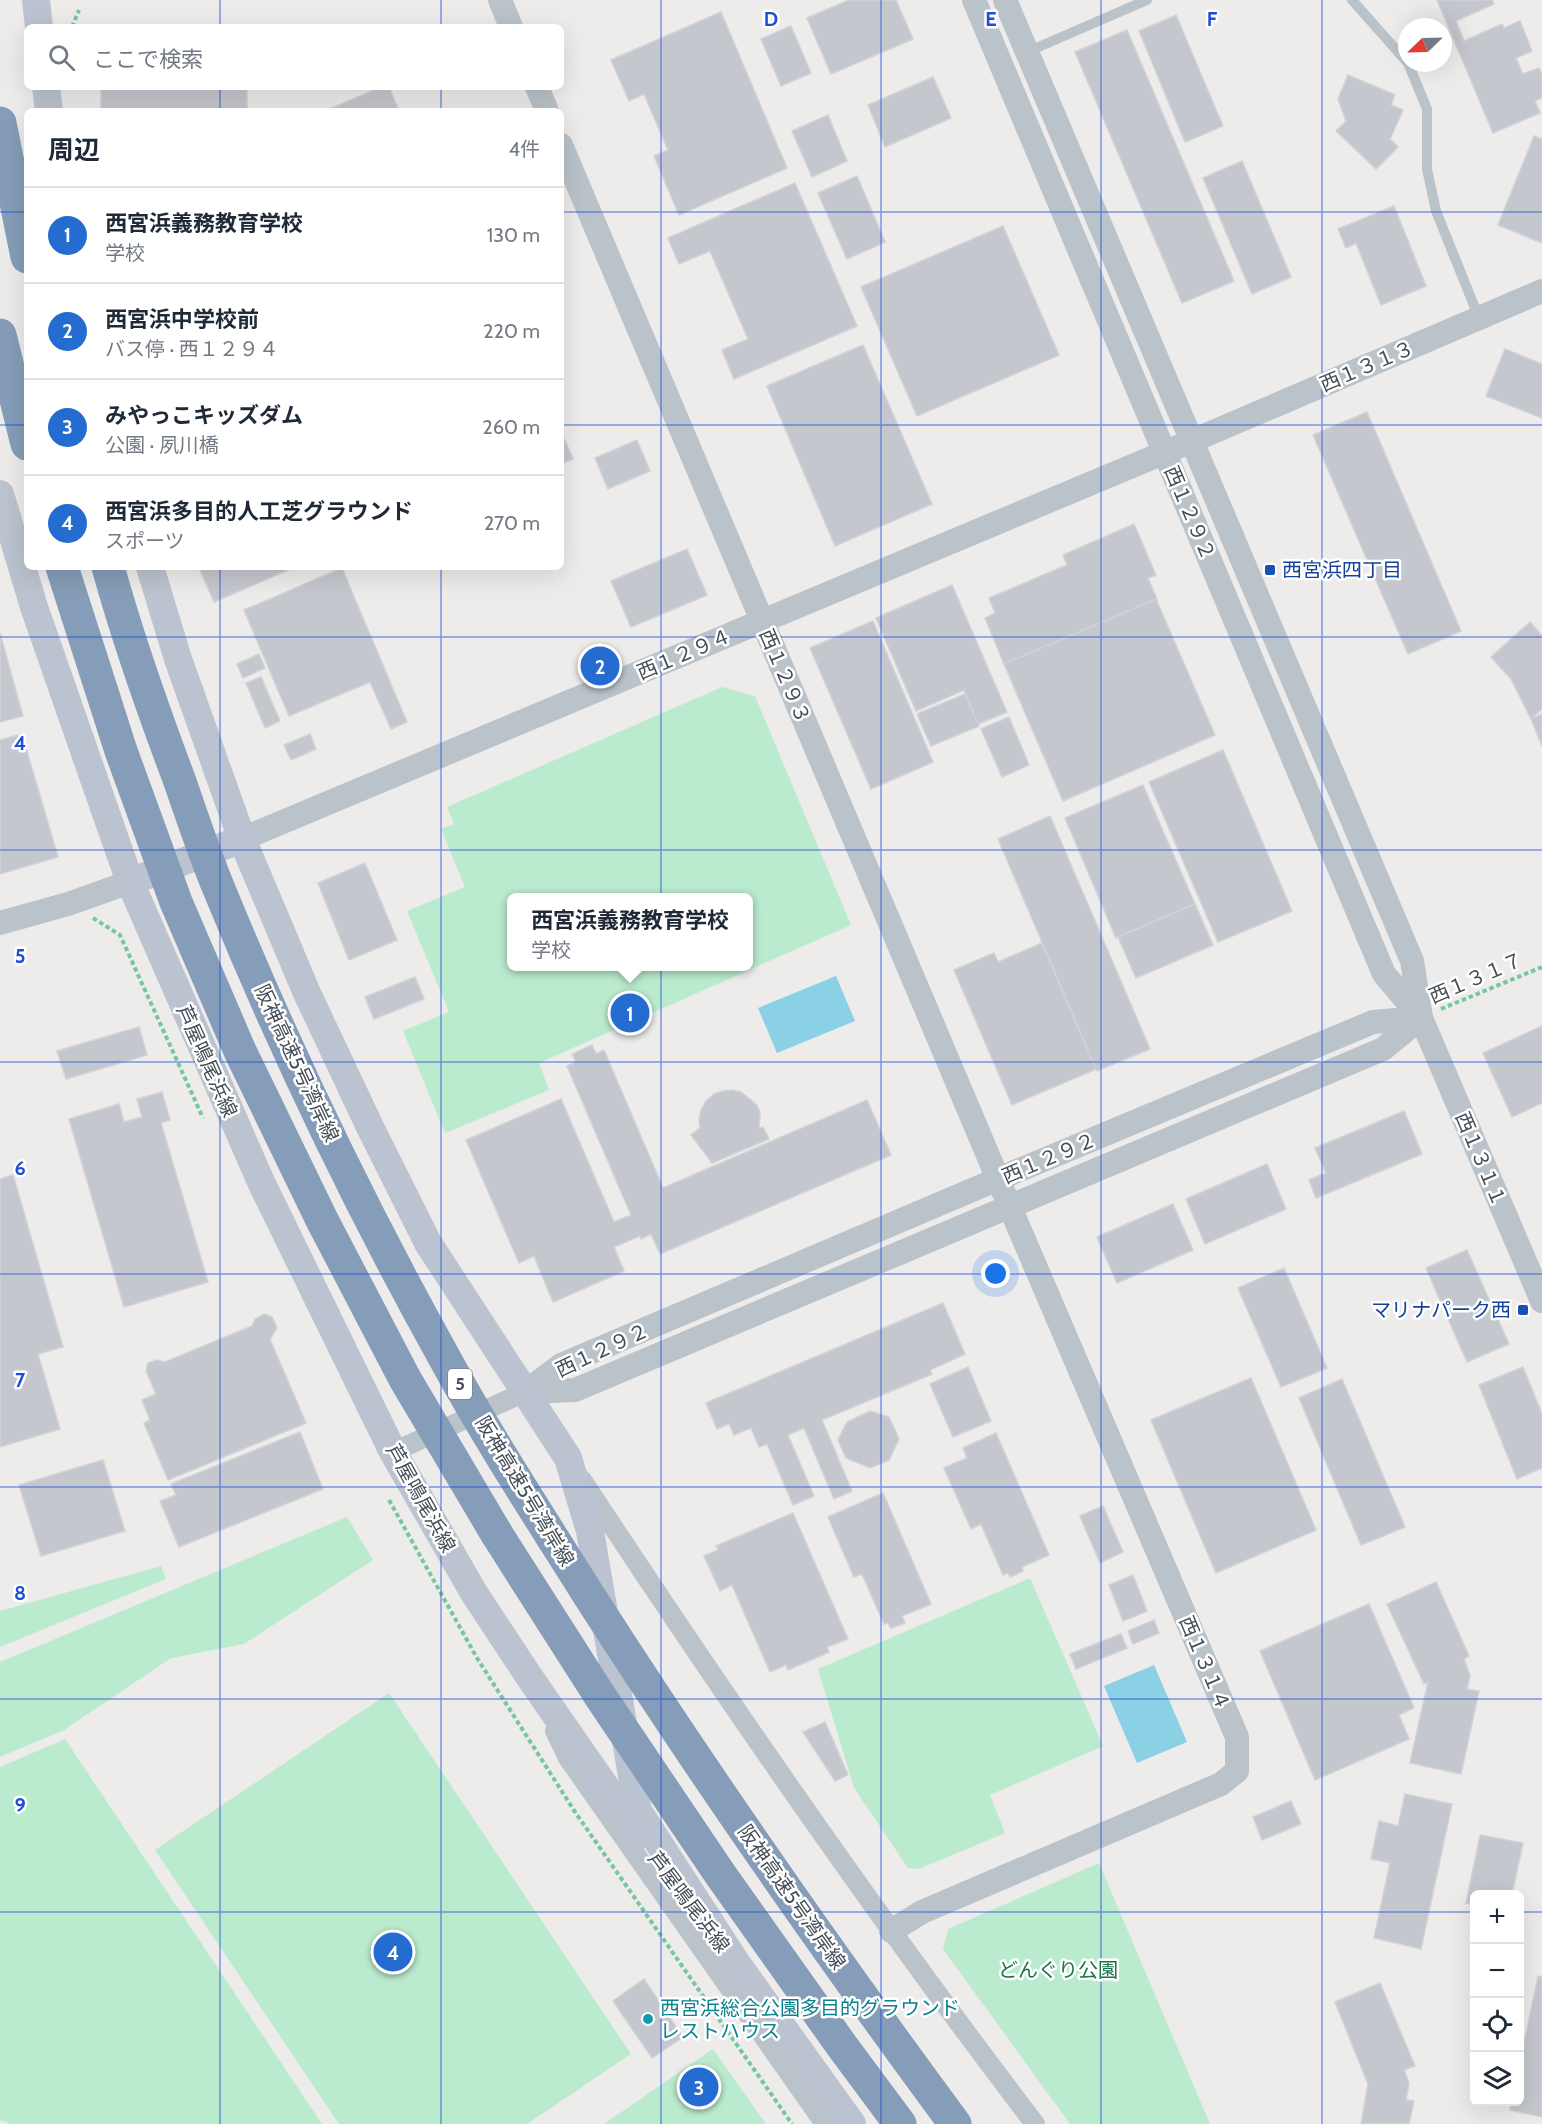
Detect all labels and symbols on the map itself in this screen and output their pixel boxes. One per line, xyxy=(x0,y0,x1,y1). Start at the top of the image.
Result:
text: D xyxy=(764,7,778,31)
text: E xyxy=(985,7,997,31)
text: F xyxy=(1207,7,1218,31)
north arrow xyxy=(1398,18,1452,72)
street label: 西１３１３ xyxy=(1316,335,1418,397)
street label: 西１２９２ xyxy=(1159,462,1221,564)
place label: 西宮浜四丁目 xyxy=(1282,558,1402,582)
marker: 西宮浜四丁目 xyxy=(1263,563,1277,577)
street label: 西１２９４ xyxy=(633,623,735,685)
street label: 西１２９３ xyxy=(754,625,816,727)
pin: 2 xyxy=(580,644,620,688)
text: 4 xyxy=(14,731,26,755)
text: 5 xyxy=(15,944,25,968)
street label: 西１３１７ xyxy=(1425,947,1527,1009)
street label: 阪神高速5号湾岸線 xyxy=(250,981,344,1145)
pin: 1 xyxy=(610,990,650,1036)
street label: 芦屋鳴尾浜線 xyxy=(172,1001,242,1121)
street label: 西１３１１ xyxy=(1450,1108,1512,1210)
street label: 西１２９２ xyxy=(998,1127,1100,1189)
text: 6 xyxy=(14,1156,26,1180)
your location xyxy=(981,1259,1010,1288)
place label: マリナパーク西 xyxy=(1371,1298,1511,1322)
marker: マリナパーク西 xyxy=(1516,1303,1530,1317)
street label: 西１２９２ xyxy=(552,1318,652,1382)
text: 7 xyxy=(15,1368,26,1392)
road number: 5 xyxy=(448,1369,472,1399)
street label: 阪神高速5号湾岸線 xyxy=(471,1412,579,1570)
street label: 芦屋鳴尾浜線 xyxy=(381,1440,461,1556)
text: 8 xyxy=(14,1581,26,1605)
street label: 西１３１４ xyxy=(1174,1612,1236,1714)
text: 9 xyxy=(14,1793,26,1817)
street label: 阪神高速5号湾岸線 xyxy=(733,1820,851,1974)
street label: 芦屋鳴尾浜線 xyxy=(643,1847,735,1957)
pin: 4 xyxy=(374,1930,412,1974)
park label: どんぐり公園 xyxy=(998,1958,1118,1982)
place label: 西宮浜総合公園多目的グラウンド レストハウス xyxy=(660,1996,960,2043)
marker: 西宮浜総合公園多目的グラウンド レストハウス xyxy=(641,2012,655,2026)
pin: 3 xyxy=(680,2064,718,2110)

